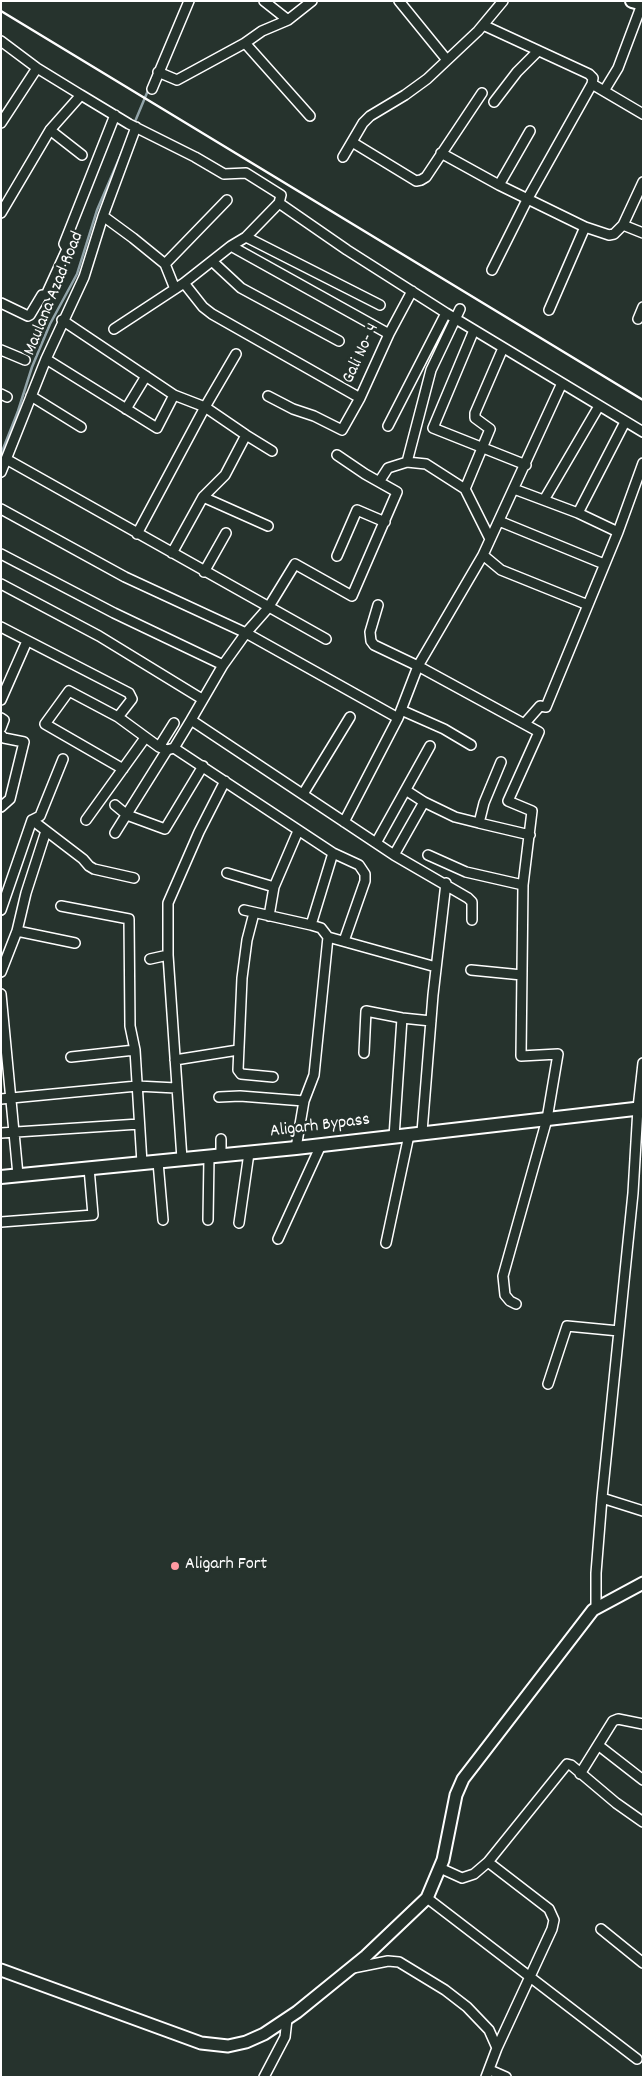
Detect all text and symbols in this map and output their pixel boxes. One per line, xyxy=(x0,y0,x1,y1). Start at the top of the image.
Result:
street label: Maulana Azad Road xyxy=(20,229,90,359)
street label: Gali No- 4 xyxy=(339,320,385,388)
street label: Aligarh Bypass xyxy=(269,1110,371,1144)
place label: Aligarh Fort xyxy=(185,1555,267,1577)
marker: Aligarh Fort xyxy=(169,1560,181,1572)

